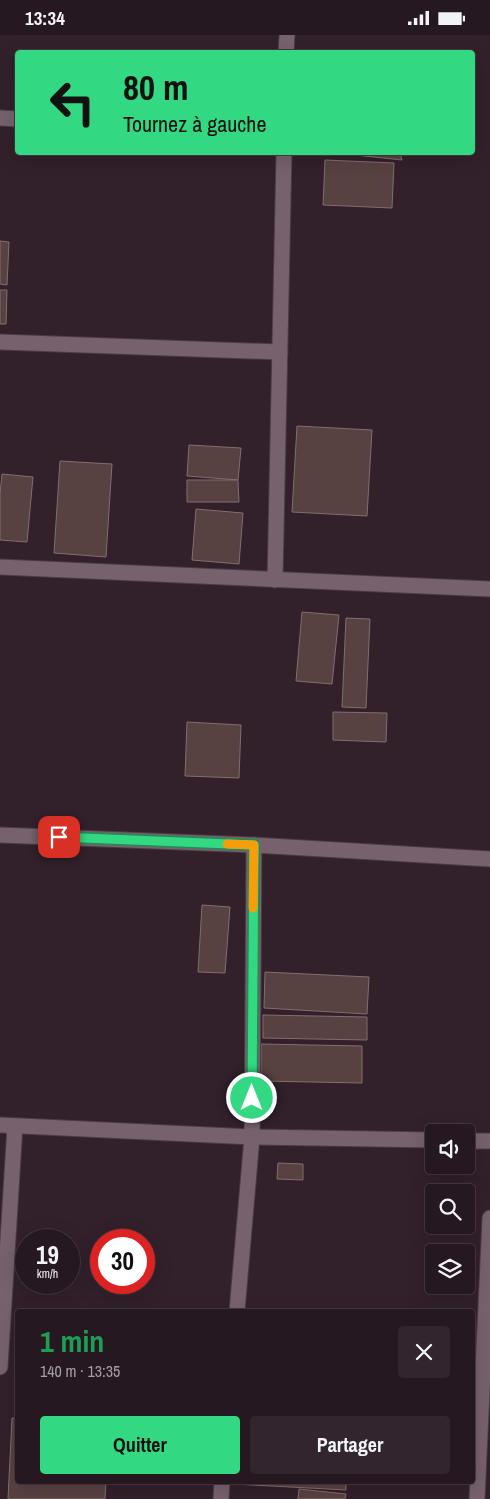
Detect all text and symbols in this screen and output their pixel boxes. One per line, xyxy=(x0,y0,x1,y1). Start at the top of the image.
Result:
text: 13:34 xyxy=(25,5,65,31)
text: 80 m xyxy=(123,64,188,111)
icon: left xyxy=(40,70,105,135)
text: Tournez à gauche xyxy=(123,109,266,139)
pin xyxy=(38,816,80,858)
icon: arrive xyxy=(45,823,73,851)
position arrow xyxy=(225,1071,277,1123)
map controls xyxy=(425,1124,475,1294)
button: sound xyxy=(425,1124,475,1174)
button: search xyxy=(425,1184,475,1234)
speed limit sign: 30 xyxy=(90,1229,155,1294)
text: 19 xyxy=(36,1238,59,1272)
button: layers xyxy=(425,1244,475,1294)
text: km/h xyxy=(37,1266,58,1282)
text: 1 min xyxy=(40,1321,104,1361)
button: close xyxy=(398,1326,450,1378)
text: 140 m · 13:35 xyxy=(40,1360,120,1382)
button: Quitter xyxy=(40,1416,240,1474)
button: Partager xyxy=(250,1416,450,1474)

